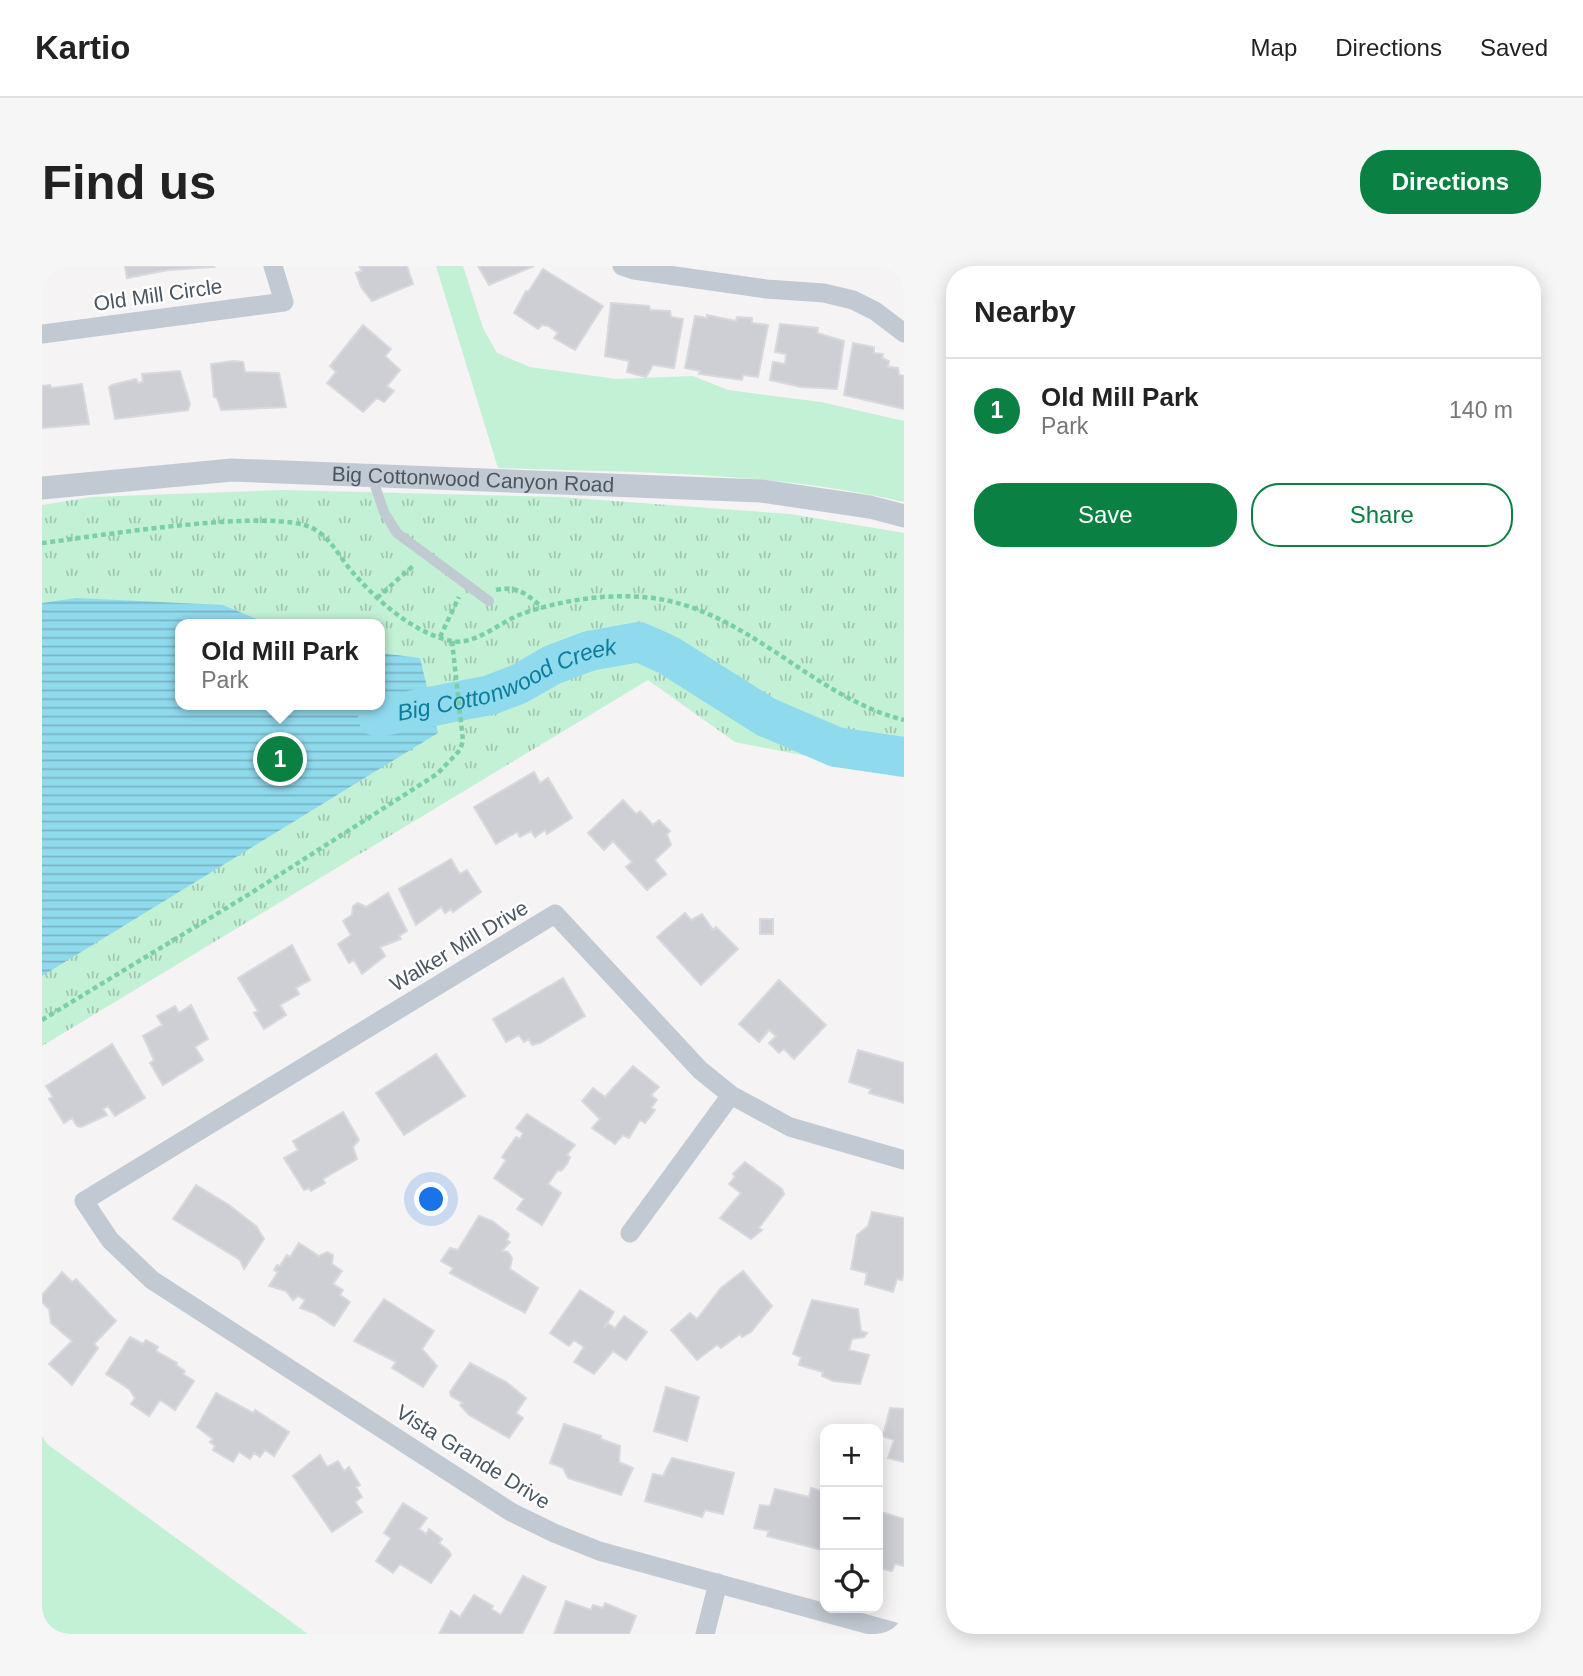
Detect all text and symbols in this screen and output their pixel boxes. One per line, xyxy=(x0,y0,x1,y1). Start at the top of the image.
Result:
text: Kartio xyxy=(35,29,130,66)
text: Map xyxy=(1251,34,1297,61)
text: Directions xyxy=(1335,34,1442,61)
text: Saved xyxy=(1480,34,1548,61)
button: Directions xyxy=(1360,150,1541,214)
text: Find us xyxy=(42,155,216,209)
street label: Old Mill Circle xyxy=(92,274,224,315)
text: Nearby xyxy=(974,295,1076,328)
text: Old Mill Park xyxy=(1041,382,1199,412)
text: 1 xyxy=(991,397,1003,423)
text: 140 m xyxy=(1449,397,1513,423)
text: Park xyxy=(1041,413,1088,439)
street label: Big Cottonwood Canyon Road xyxy=(331,462,615,496)
button: Save xyxy=(974,483,1237,547)
button: Share xyxy=(1251,483,1513,547)
popup xyxy=(175,619,385,710)
water label: Big Cottonwood Creek xyxy=(395,633,620,726)
text: Old Mill Park xyxy=(201,636,359,666)
text: Park xyxy=(201,667,249,693)
pin: 1 xyxy=(257,733,303,785)
street label: Walker Mill Drive xyxy=(386,895,532,996)
your location xyxy=(414,1182,448,1216)
street label: Vista Grande Drive xyxy=(392,1400,554,1513)
map controls xyxy=(820,1424,883,1613)
button: + xyxy=(820,1424,883,1487)
button: − xyxy=(820,1487,883,1550)
button: locate xyxy=(820,1550,883,1613)

